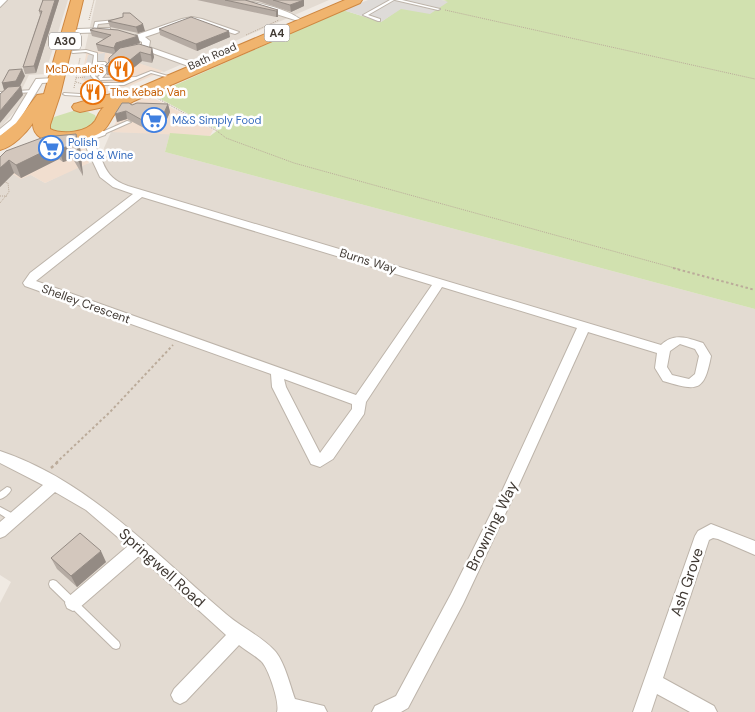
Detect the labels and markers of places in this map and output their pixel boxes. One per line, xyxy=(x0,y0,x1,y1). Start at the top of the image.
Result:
restaurant icon: McDonald's xyxy=(108,56,134,82)
place label: McDonald's xyxy=(45,62,104,76)
restaurant icon: The Kebab Van xyxy=(80,79,106,105)
place label: The Kebab Van xyxy=(110,85,186,99)
supermarket icon: M&S Simply Food xyxy=(141,107,167,133)
place label: M&S Simply Food xyxy=(172,113,262,127)
supermarket icon: Polish Food & Wine xyxy=(38,135,64,161)
place label: Polish Food & Wine xyxy=(68,135,133,162)

